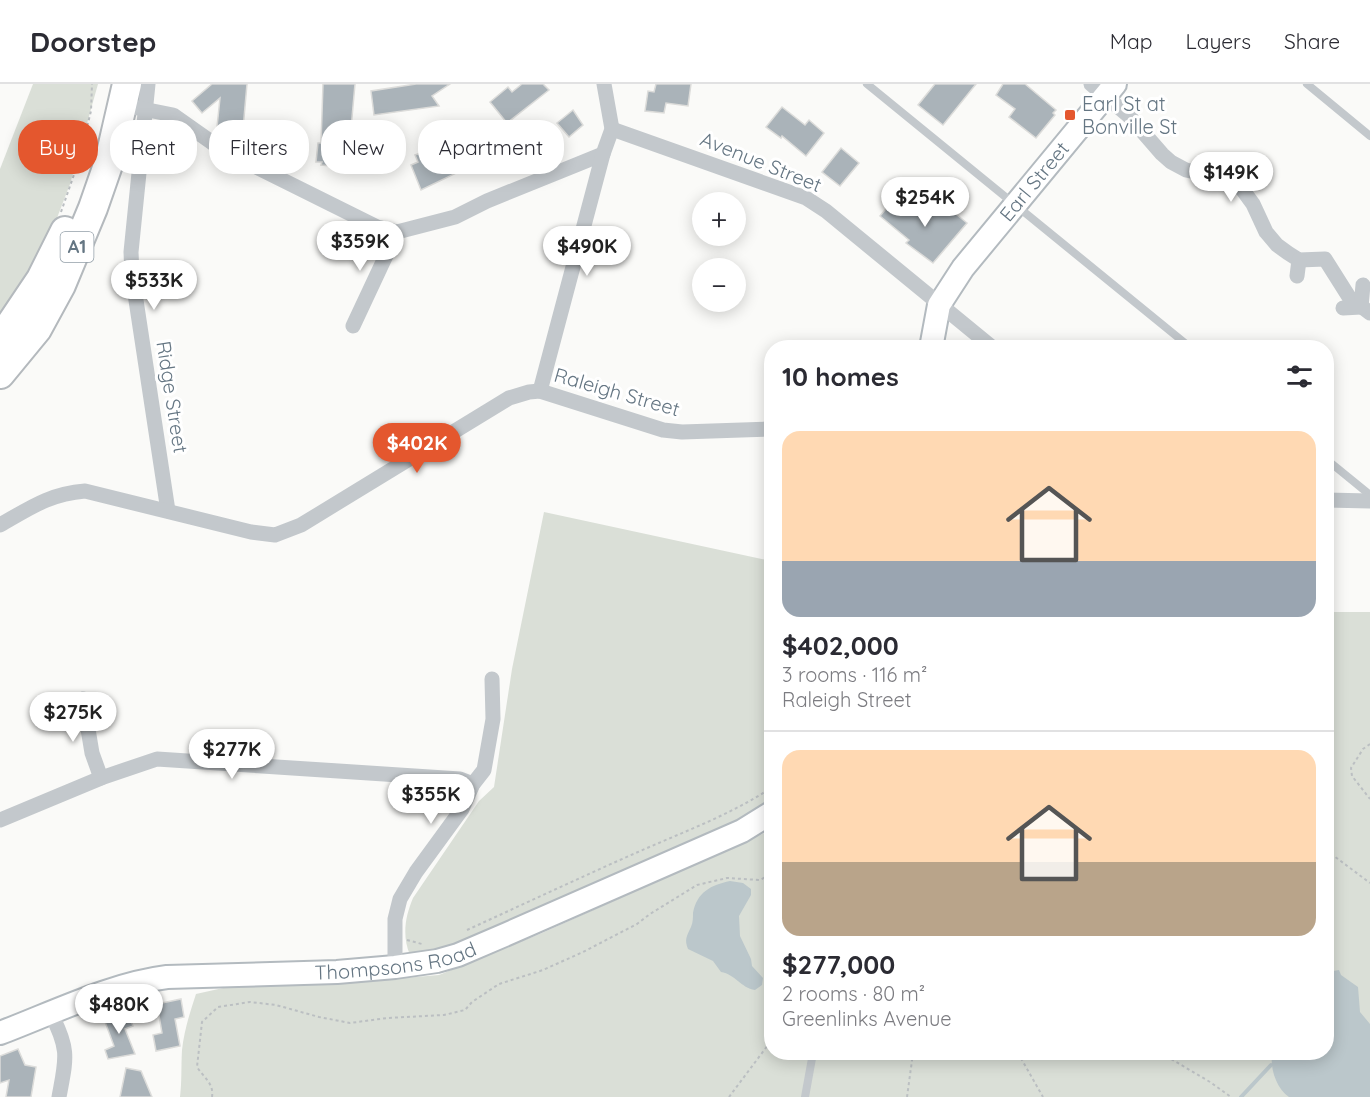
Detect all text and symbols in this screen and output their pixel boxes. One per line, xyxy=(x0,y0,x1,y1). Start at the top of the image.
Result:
text: Doorstep xyxy=(30,24,156,59)
text: Map xyxy=(1110,28,1153,54)
text: Layers xyxy=(1186,28,1251,54)
text: Share xyxy=(1284,28,1340,54)
place label: Earl St at Bonville St xyxy=(1082,91,1177,139)
marker: Earl St at Bonville St xyxy=(1063,108,1077,122)
chip: Buy xyxy=(18,120,98,174)
chip: Rent xyxy=(110,120,197,174)
chip: Filters xyxy=(209,120,309,174)
chip: New xyxy=(321,120,406,174)
chip: Apartment xyxy=(418,120,564,174)
street label: Avenue Street xyxy=(697,126,826,197)
street label: Earl Street xyxy=(994,136,1074,226)
pin: $149K xyxy=(1189,152,1273,203)
text: $149K xyxy=(1203,159,1259,184)
pin: $254K xyxy=(883,177,967,228)
text: $254K xyxy=(895,184,955,209)
map controls xyxy=(692,192,746,312)
button: + xyxy=(692,192,746,246)
pin: $359K xyxy=(318,221,402,272)
pin: $490K xyxy=(545,226,629,277)
text: $359K xyxy=(331,228,389,253)
road number: A1 xyxy=(60,232,94,262)
text: $490K xyxy=(557,233,617,258)
button: − xyxy=(692,258,746,312)
pin: $533K xyxy=(112,260,196,311)
text: $533K xyxy=(125,267,183,292)
street label: Ridge Street xyxy=(151,339,194,455)
text: 10 homes xyxy=(782,360,899,393)
icon: filters xyxy=(1283,360,1316,393)
street label: Raleigh Street xyxy=(551,362,683,421)
pin: $402K xyxy=(375,423,459,474)
text: $402K xyxy=(387,430,447,455)
icon: home xyxy=(995,470,1103,578)
text: $402,000 xyxy=(782,629,899,662)
text: 3 rooms · 116 m² xyxy=(782,662,927,687)
text: Raleigh Street xyxy=(782,687,912,712)
pin: $275K xyxy=(31,692,115,743)
text: $275K xyxy=(44,699,102,724)
pin: $277K xyxy=(190,729,274,780)
text: $277K xyxy=(203,736,261,761)
pin: $355K xyxy=(389,774,473,825)
text: $355K xyxy=(402,781,460,806)
icon: home xyxy=(995,789,1103,897)
street label: Thompsons Road xyxy=(314,936,480,985)
text: $277,000 xyxy=(782,948,895,981)
text: 2 rooms · 80 m² xyxy=(782,981,925,1006)
pin: $480K xyxy=(77,984,161,1035)
text: $480K xyxy=(89,991,149,1016)
text: Greenlinks Avenue xyxy=(782,1006,952,1031)

